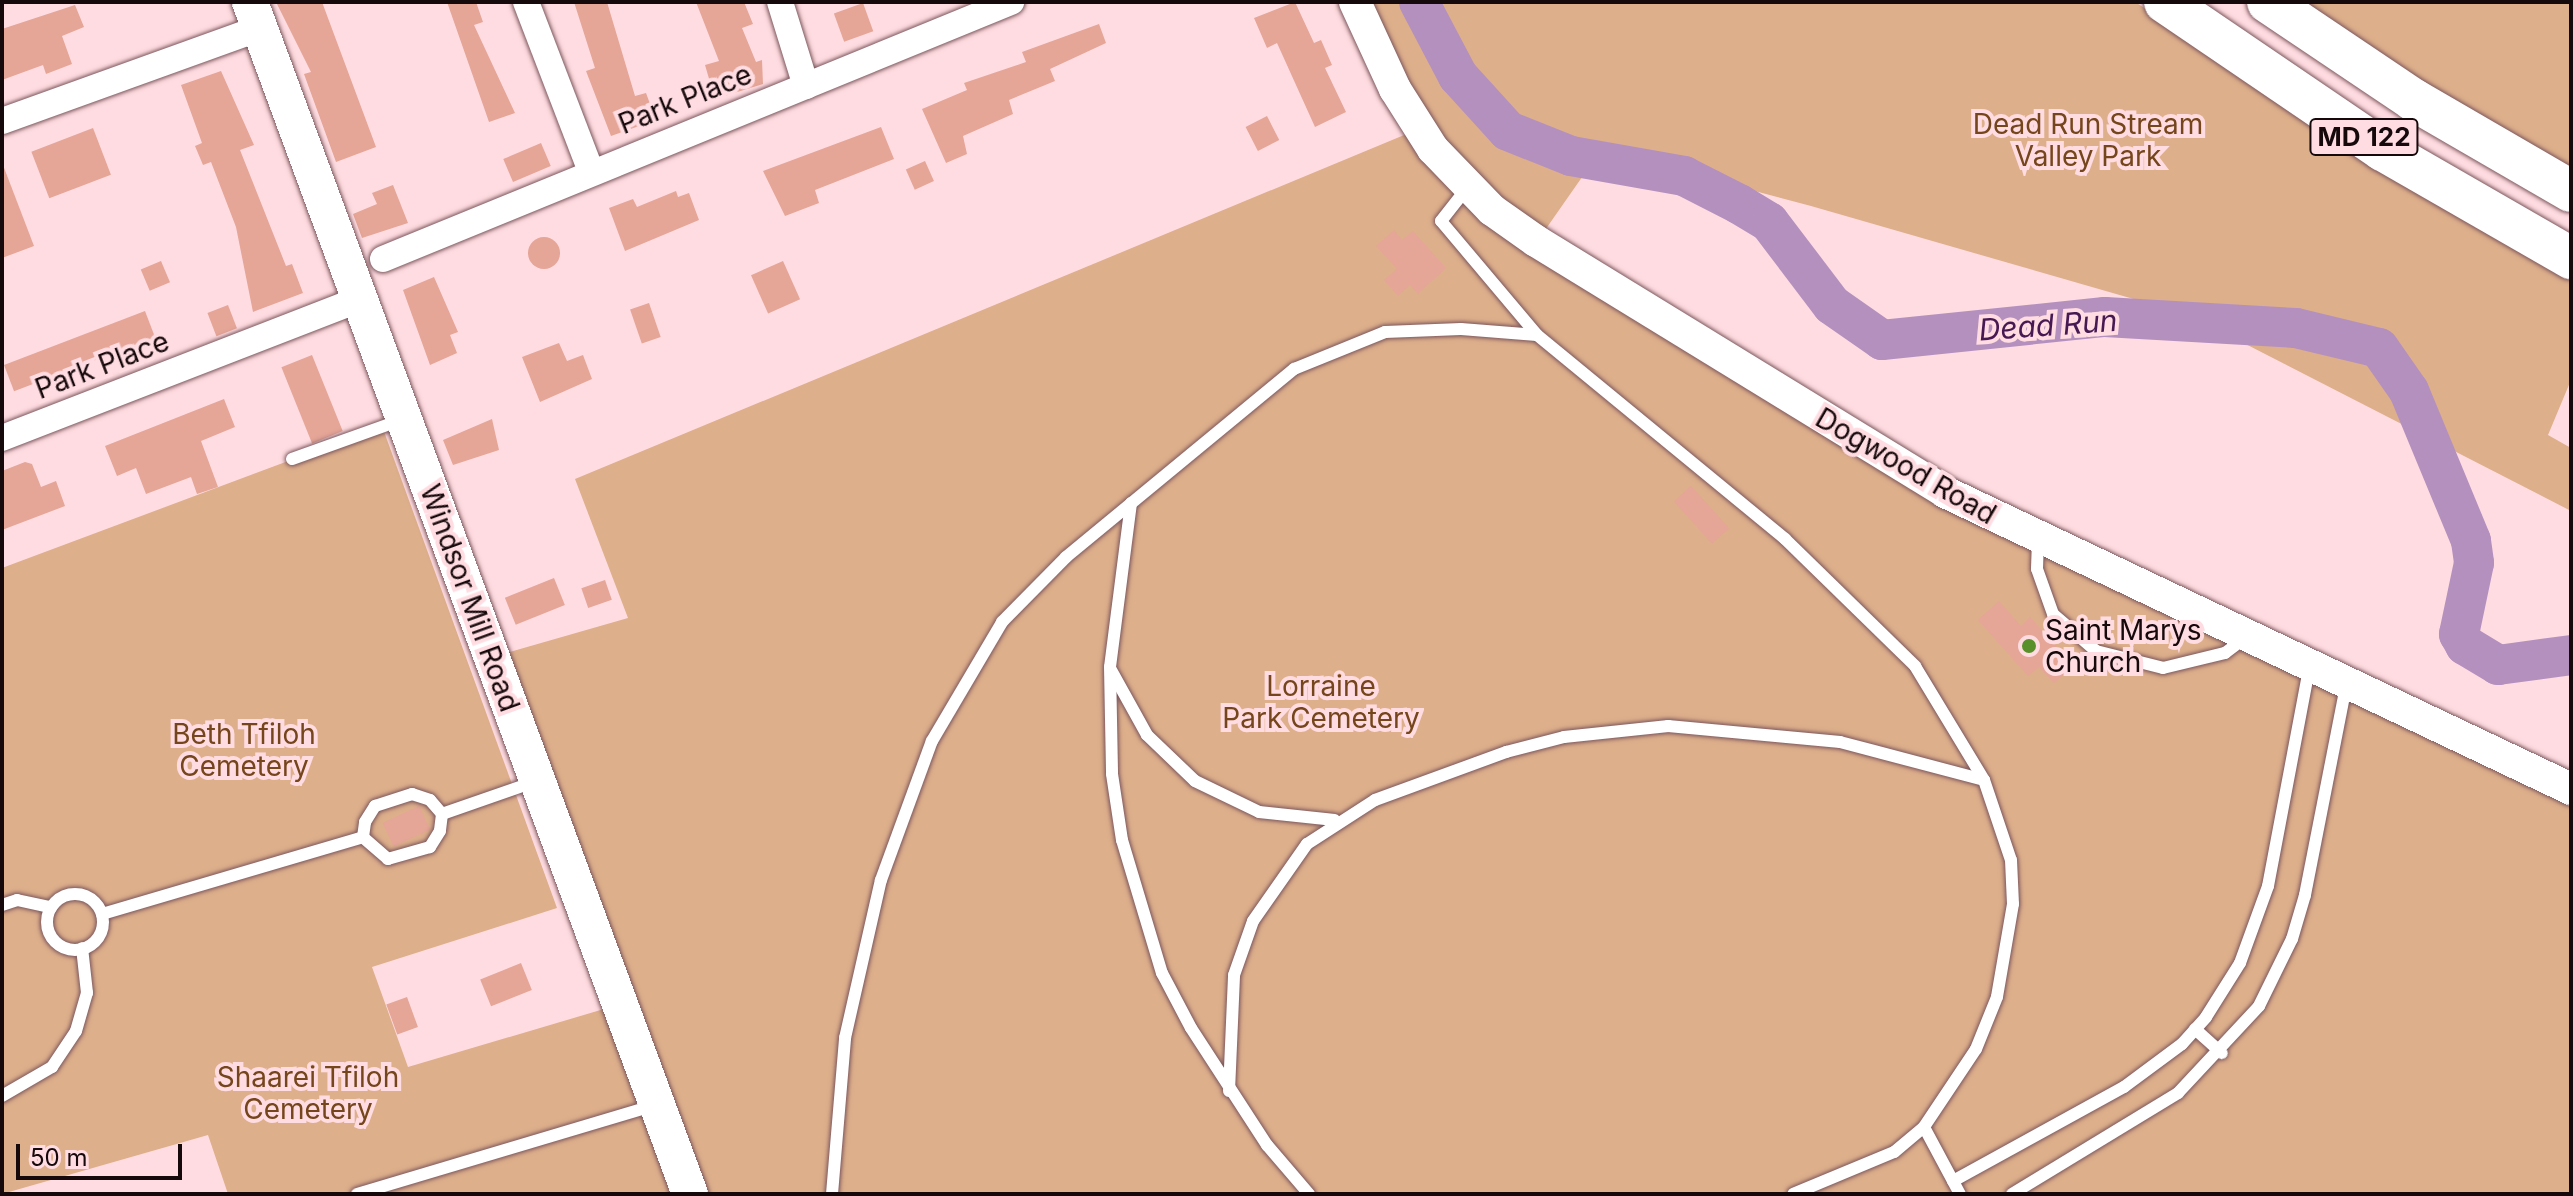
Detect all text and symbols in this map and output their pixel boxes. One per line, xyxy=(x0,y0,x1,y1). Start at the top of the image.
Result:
street label: Park Place xyxy=(614,57,756,141)
park label: Dead Run Stream Valley Park xyxy=(1973,107,2203,173)
road number: MD 122 xyxy=(2308,115,2420,159)
water label: Dead Run xyxy=(1977,302,2119,348)
street label: Park Place xyxy=(30,324,174,406)
street label: Dogwood Road xyxy=(1810,401,2002,531)
street label: Windsor Mill Road xyxy=(413,480,527,716)
place label: Saint Marys Church xyxy=(2045,613,2202,679)
marker: Saint Marys Church xyxy=(2020,637,2038,655)
park label: Lorraine Park Cemetery xyxy=(1222,669,1420,735)
park label: Beth Tfiloh Cemetery xyxy=(172,717,316,783)
park label: Shaarei Tfiloh Cemetery xyxy=(217,1060,399,1126)
scale bar xyxy=(20,1128,186,1178)
text: 50 m xyxy=(30,1143,88,1172)

